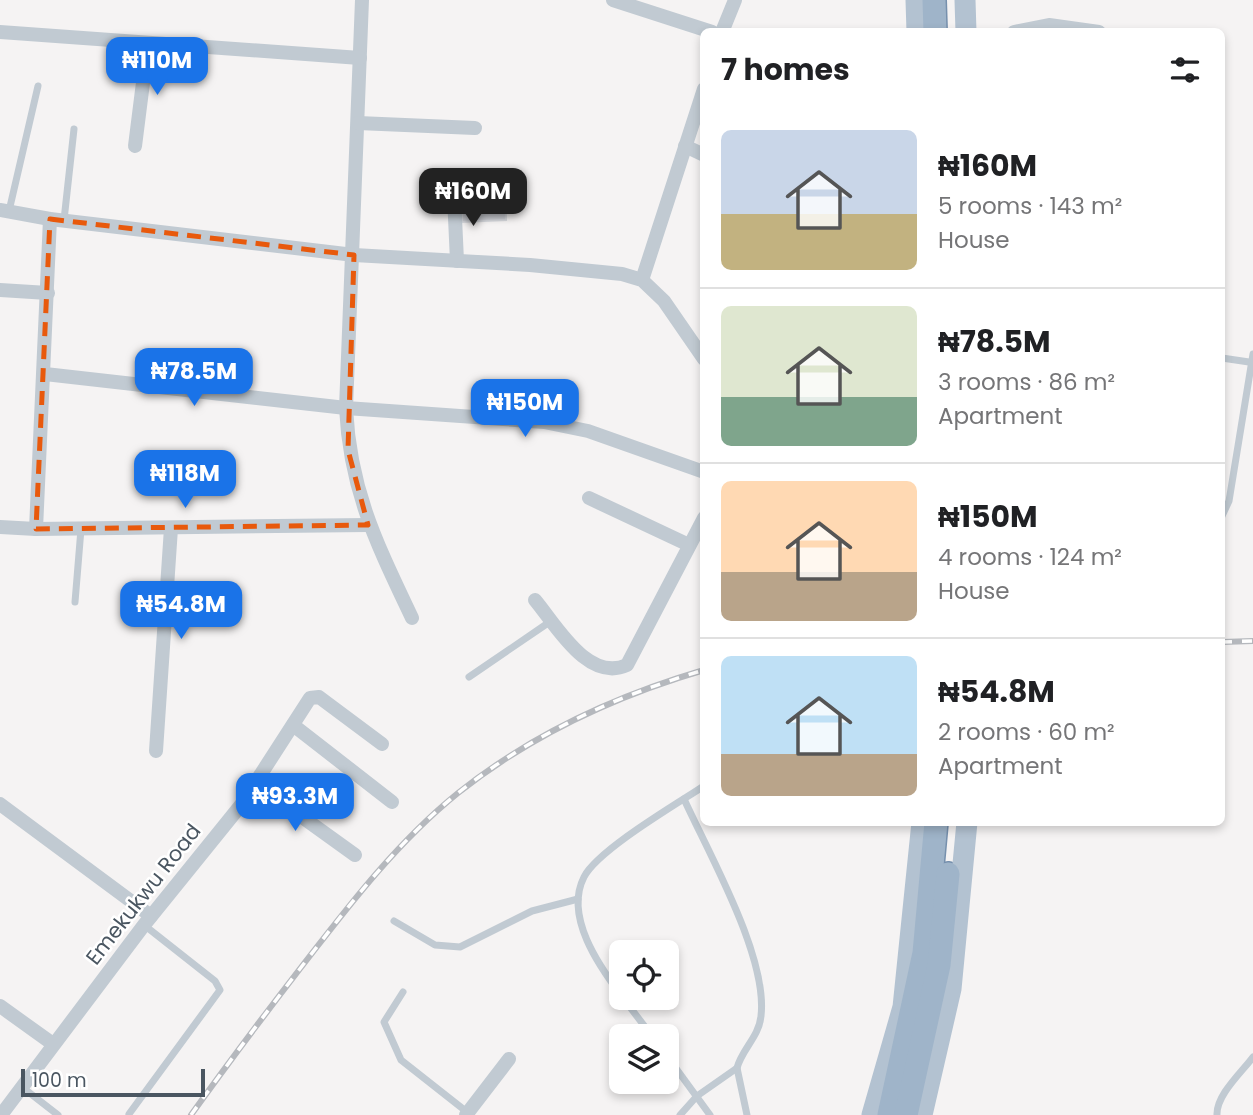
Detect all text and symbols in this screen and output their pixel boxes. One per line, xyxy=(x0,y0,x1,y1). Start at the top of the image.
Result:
pin: ₦110M xyxy=(108,38,206,97)
text: ₦110M xyxy=(122,44,192,76)
text: 7 homes xyxy=(721,48,850,91)
icon: filters xyxy=(1166,51,1204,89)
text: ₦160M xyxy=(938,144,1037,187)
icon: home xyxy=(777,158,861,242)
pin: ₦160M xyxy=(424,168,522,228)
text: ₦160M xyxy=(435,175,511,207)
text: 5 rooms · 143 m² xyxy=(938,190,1122,222)
text: House xyxy=(938,224,1010,256)
text: ₦78.5M xyxy=(938,320,1051,363)
icon: home xyxy=(777,334,861,418)
pin: ₦78.5M xyxy=(137,348,251,408)
text: ₦78.5M xyxy=(151,355,237,387)
text: 3 rooms · 86 m² xyxy=(938,366,1115,398)
pin: ₦150M xyxy=(476,380,574,439)
text: ₦150M xyxy=(487,386,563,418)
text: Apartment xyxy=(938,400,1063,432)
pin: ₦118M xyxy=(136,450,234,510)
text: ₦118M xyxy=(150,457,220,489)
text: ₦150M xyxy=(938,495,1038,538)
icon: home xyxy=(777,509,861,593)
text: 4 rooms · 124 m² xyxy=(938,541,1122,573)
text: House xyxy=(938,575,1010,607)
pin: ₦54.8M xyxy=(124,582,238,641)
text: ₦54.8M xyxy=(136,588,226,620)
text: ₦54.8M xyxy=(938,670,1055,713)
icon: home xyxy=(777,684,861,768)
text: 2 rooms · 60 m² xyxy=(938,716,1115,748)
text: Apartment xyxy=(938,750,1063,782)
pin: ₦93.3M xyxy=(238,774,352,833)
text: ₦93.3M xyxy=(252,780,338,812)
street label: Emekukwu Road xyxy=(79,818,207,970)
map controls xyxy=(609,940,679,1094)
button: locate xyxy=(609,940,679,1010)
button: layers xyxy=(609,1024,679,1094)
scale bar xyxy=(21,1066,205,1098)
text: 100 m xyxy=(32,1067,87,1094)

